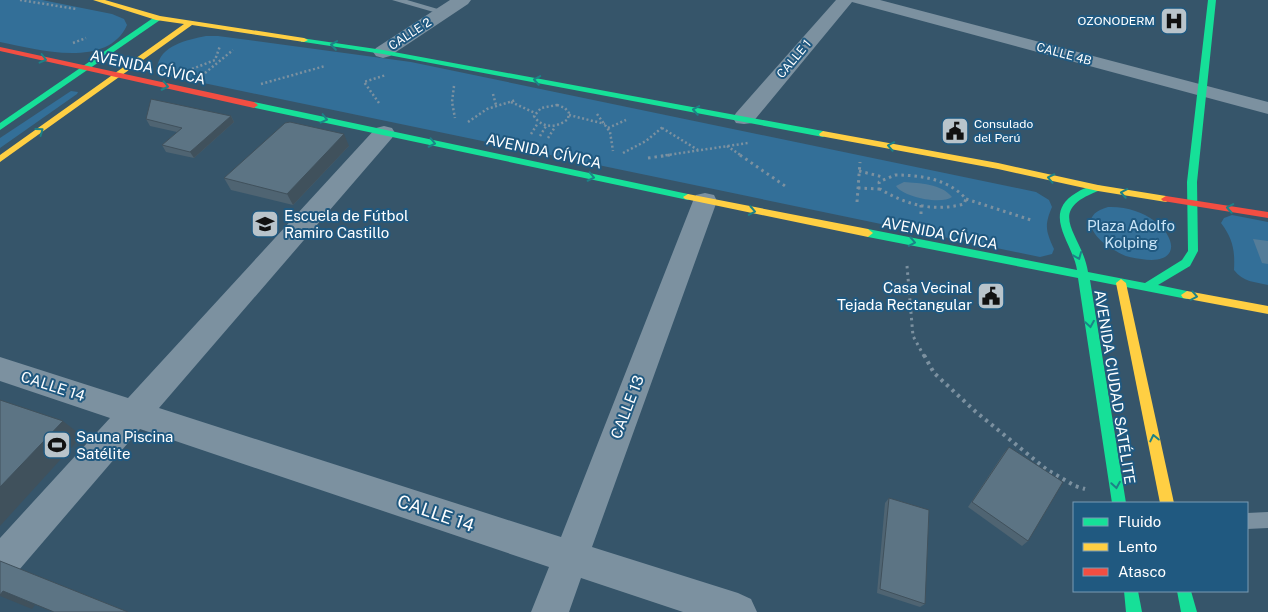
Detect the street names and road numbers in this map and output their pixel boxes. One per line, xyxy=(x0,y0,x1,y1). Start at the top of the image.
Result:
street label: CALLE 2 xyxy=(386,15,434,53)
street label: CALLE 1 xyxy=(774,37,814,81)
street label: CALLE 4B xyxy=(1035,40,1093,68)
street label: AVENIDA CÍVICA xyxy=(89,46,208,88)
street label: AVENIDA CÍVICA xyxy=(485,130,604,172)
street label: AVENIDA CÍVICA xyxy=(880,213,1000,253)
street label: AVENIDA CIUDAD SATÉLITE xyxy=(1091,289,1139,485)
street label: CALLE 14 xyxy=(19,368,87,404)
street label: CALLE 13 xyxy=(607,373,647,441)
street label: CALLE 14 xyxy=(395,490,477,536)

